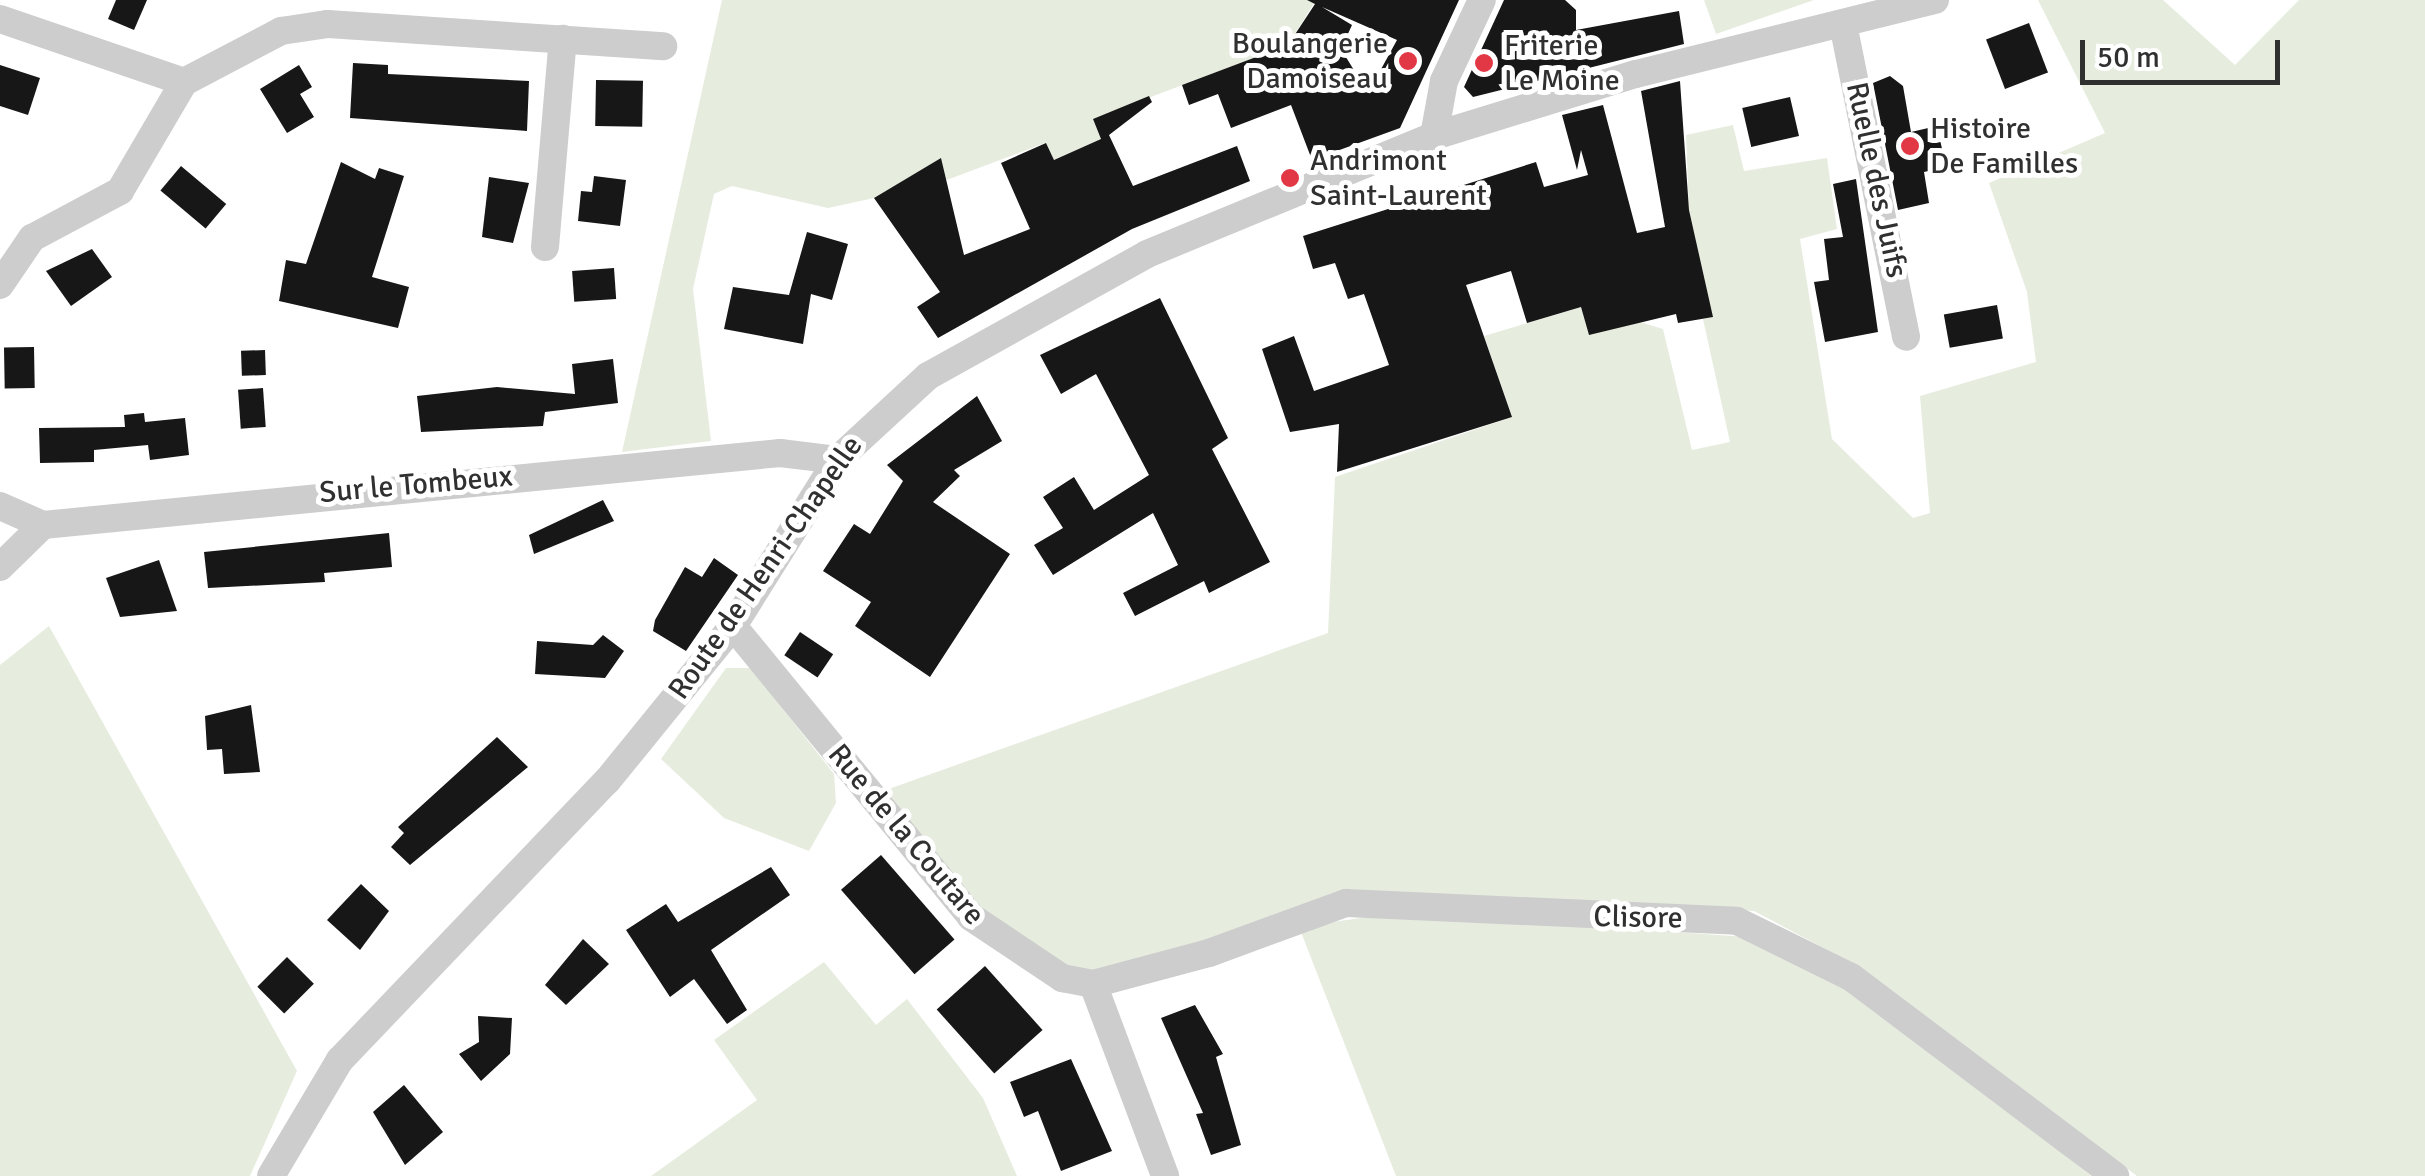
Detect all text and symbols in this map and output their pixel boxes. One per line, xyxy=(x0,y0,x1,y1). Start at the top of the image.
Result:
scale bar xyxy=(2085,20,2285,82)
place label: Boulangerie Damoiseau xyxy=(1232,26,1388,96)
place label: Friterie Le Moine xyxy=(1504,28,1620,98)
text: 50 m xyxy=(2097,39,2160,76)
marker: Boulangerie Damoiseau xyxy=(1397,50,1419,72)
marker: Friterie Le Moine xyxy=(1473,52,1495,74)
street label: Ruelle des Juifs xyxy=(1838,79,1914,281)
place label: Histoire De Familles xyxy=(1930,111,2078,182)
marker: Histoire De Familles xyxy=(1899,135,1921,157)
place label: Andrimont Saint-Laurent xyxy=(1310,143,1487,214)
marker: Andrimont Saint-Laurent xyxy=(1279,167,1301,189)
street label: Route de Henri-Chapelle xyxy=(661,429,871,707)
street label: Sur le Tombeux xyxy=(318,459,514,511)
street label: Rue de la Coutare xyxy=(820,737,992,933)
street label: Clisore xyxy=(1593,899,1683,937)

